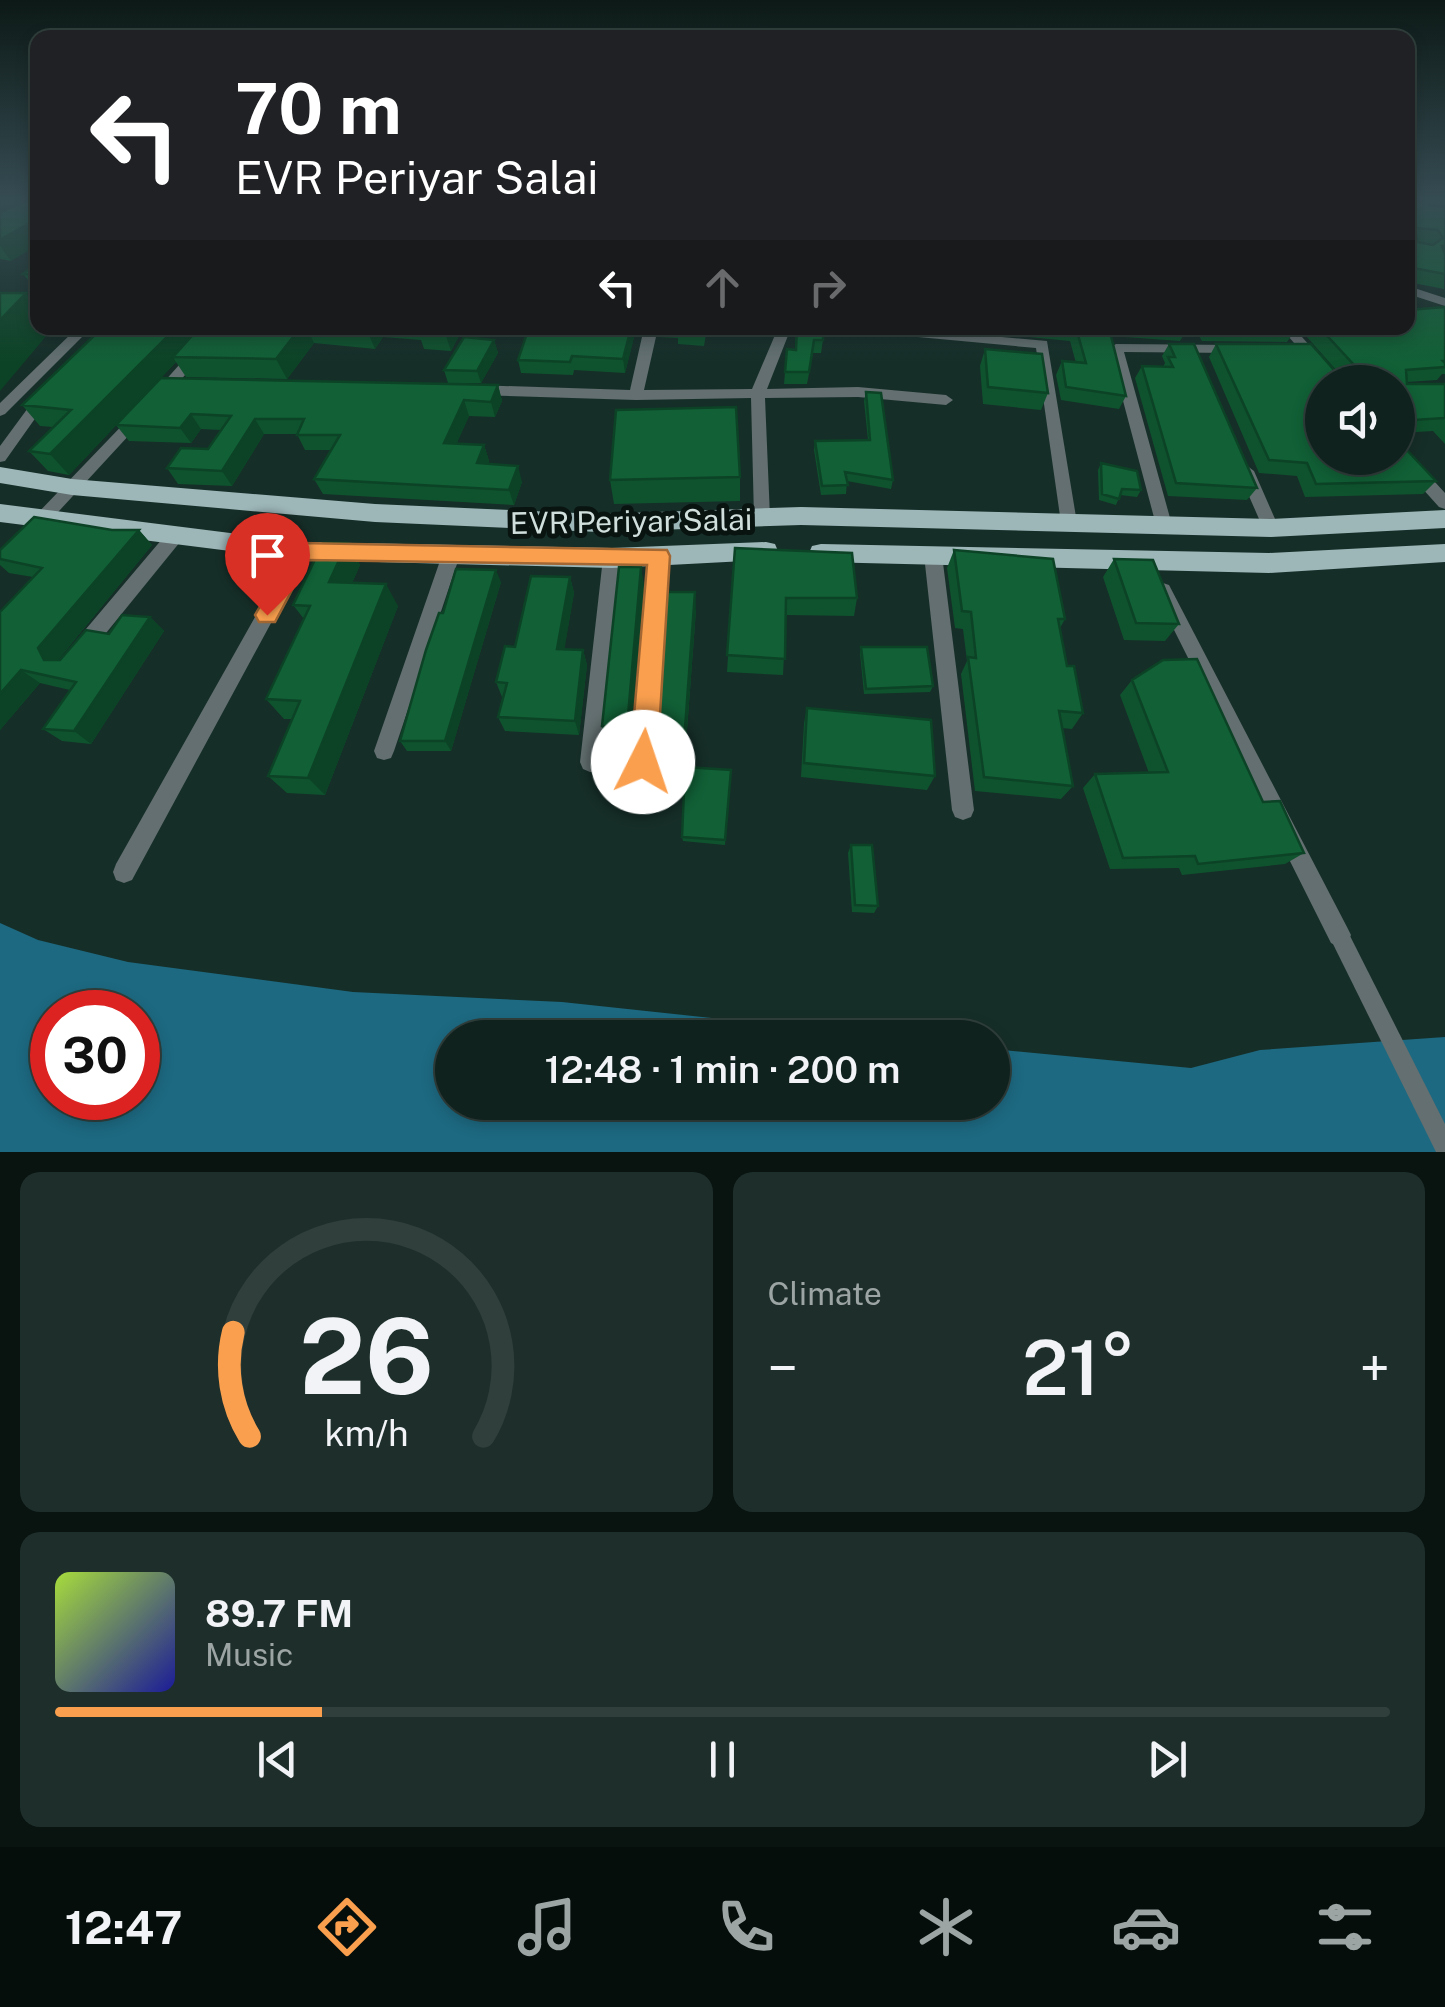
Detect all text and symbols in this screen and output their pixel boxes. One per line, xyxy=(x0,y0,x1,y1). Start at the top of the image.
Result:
text: 70 m xyxy=(235,67,402,150)
icon: left xyxy=(70,70,200,200)
text: EVR Periyar Salai xyxy=(235,151,598,204)
icon: left xyxy=(590,260,645,315)
icon: ahead xyxy=(695,260,750,315)
icon: right xyxy=(800,260,855,315)
map controls xyxy=(1305,365,1415,475)
button: sound xyxy=(1305,365,1415,475)
street label: EVR Periyar Salai xyxy=(510,501,752,541)
pin xyxy=(225,513,310,616)
icon: arrive xyxy=(240,528,295,583)
position arrow xyxy=(591,710,695,814)
speed limit sign: 30 xyxy=(30,990,160,1120)
text: 12:48 · 1 min · 200 m xyxy=(544,1047,901,1092)
text: Climate xyxy=(768,1275,882,1312)
text: 26 xyxy=(299,1295,434,1417)
text: 21° xyxy=(1022,1324,1135,1412)
text: − xyxy=(768,1336,798,1400)
text: + xyxy=(1360,1336,1390,1400)
text: km/h xyxy=(324,1412,408,1454)
text: 89.7 FM xyxy=(205,1591,353,1636)
text: Music xyxy=(205,1636,293,1673)
icon: previous xyxy=(250,1732,305,1787)
icon: pause xyxy=(695,1732,750,1787)
icon: next xyxy=(1140,1732,1195,1787)
icon: directions xyxy=(312,1892,382,1962)
icon: music xyxy=(512,1892,582,1962)
icon: phone xyxy=(711,1892,781,1962)
icon: climate xyxy=(911,1892,981,1962)
icon: car xyxy=(1111,1892,1181,1962)
icon: filters xyxy=(1310,1892,1380,1962)
text: 12:47 xyxy=(65,1901,182,1954)

